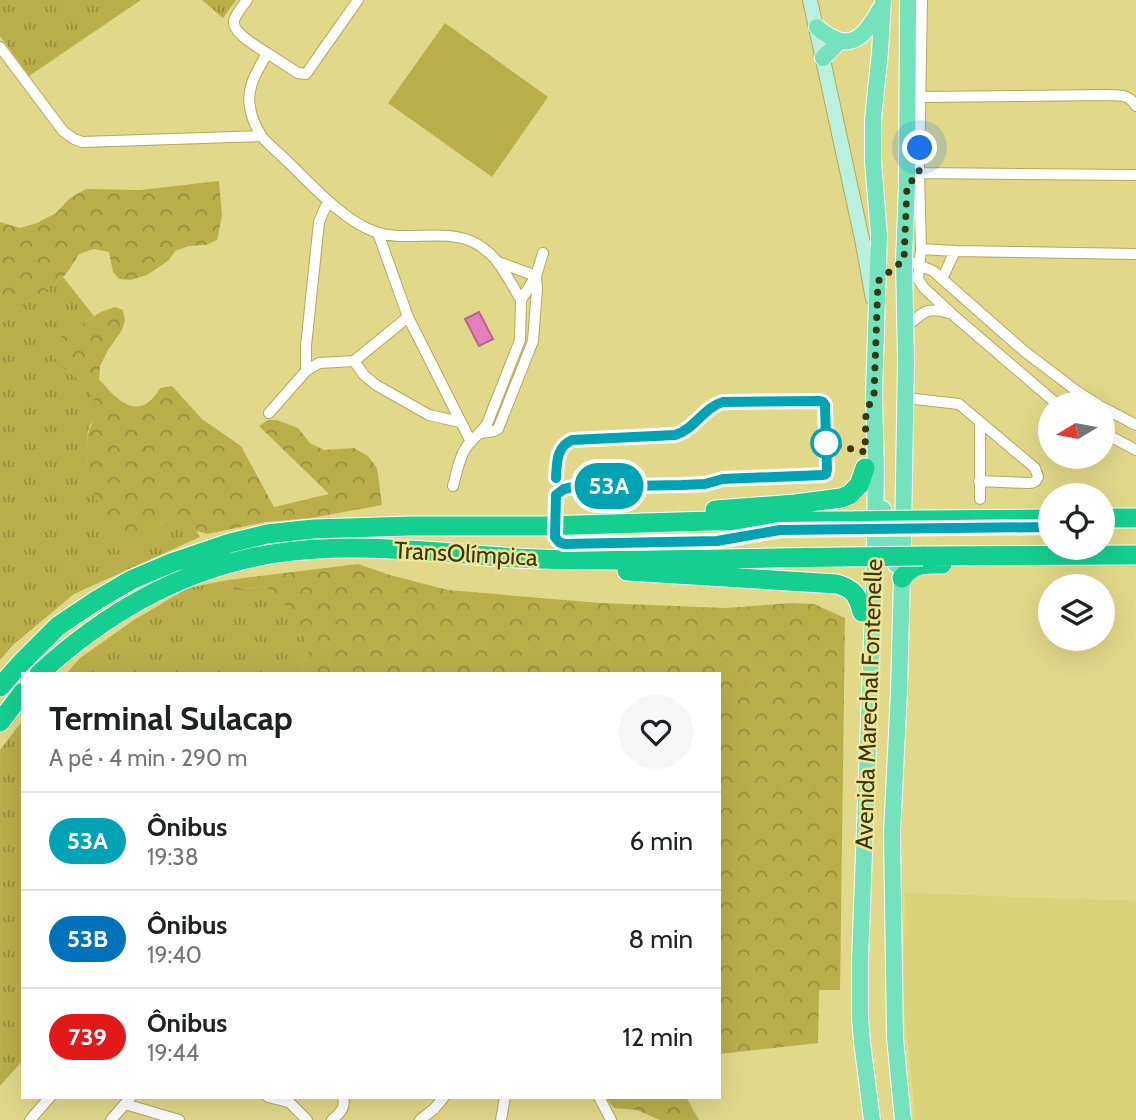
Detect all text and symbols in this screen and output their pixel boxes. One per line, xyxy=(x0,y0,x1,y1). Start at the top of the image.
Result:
your location xyxy=(902,130,937,165)
north arrow xyxy=(1038,392,1115,469)
map controls xyxy=(1038,392,1115,651)
unlabelled marker xyxy=(811,428,841,458)
line badge: 53A xyxy=(569,463,649,509)
text: 53A xyxy=(589,471,629,500)
button: locate xyxy=(1038,483,1115,560)
street label: TransOlímpica xyxy=(394,535,539,572)
street label: Avenida Marechal Fontenelle xyxy=(849,558,888,850)
button: layers xyxy=(1038,574,1115,651)
button: heart xyxy=(619,695,693,769)
text: Terminal Sulacap xyxy=(49,698,293,738)
text: A pé · 4 min · 290 m xyxy=(49,744,247,772)
text: Ônibus xyxy=(147,811,227,843)
text: 6 min xyxy=(630,825,693,857)
text: 53A xyxy=(67,826,108,855)
text: 19:38 xyxy=(147,843,199,871)
text: Ônibus xyxy=(147,909,227,941)
text: 8 min xyxy=(629,923,693,955)
text: 53B xyxy=(67,924,108,953)
text: 19:40 xyxy=(147,941,202,969)
text: Ônibus xyxy=(147,1007,227,1039)
text: 12 min xyxy=(622,1021,693,1053)
text: 739 xyxy=(68,1022,107,1051)
text: 19:44 xyxy=(147,1039,199,1067)

